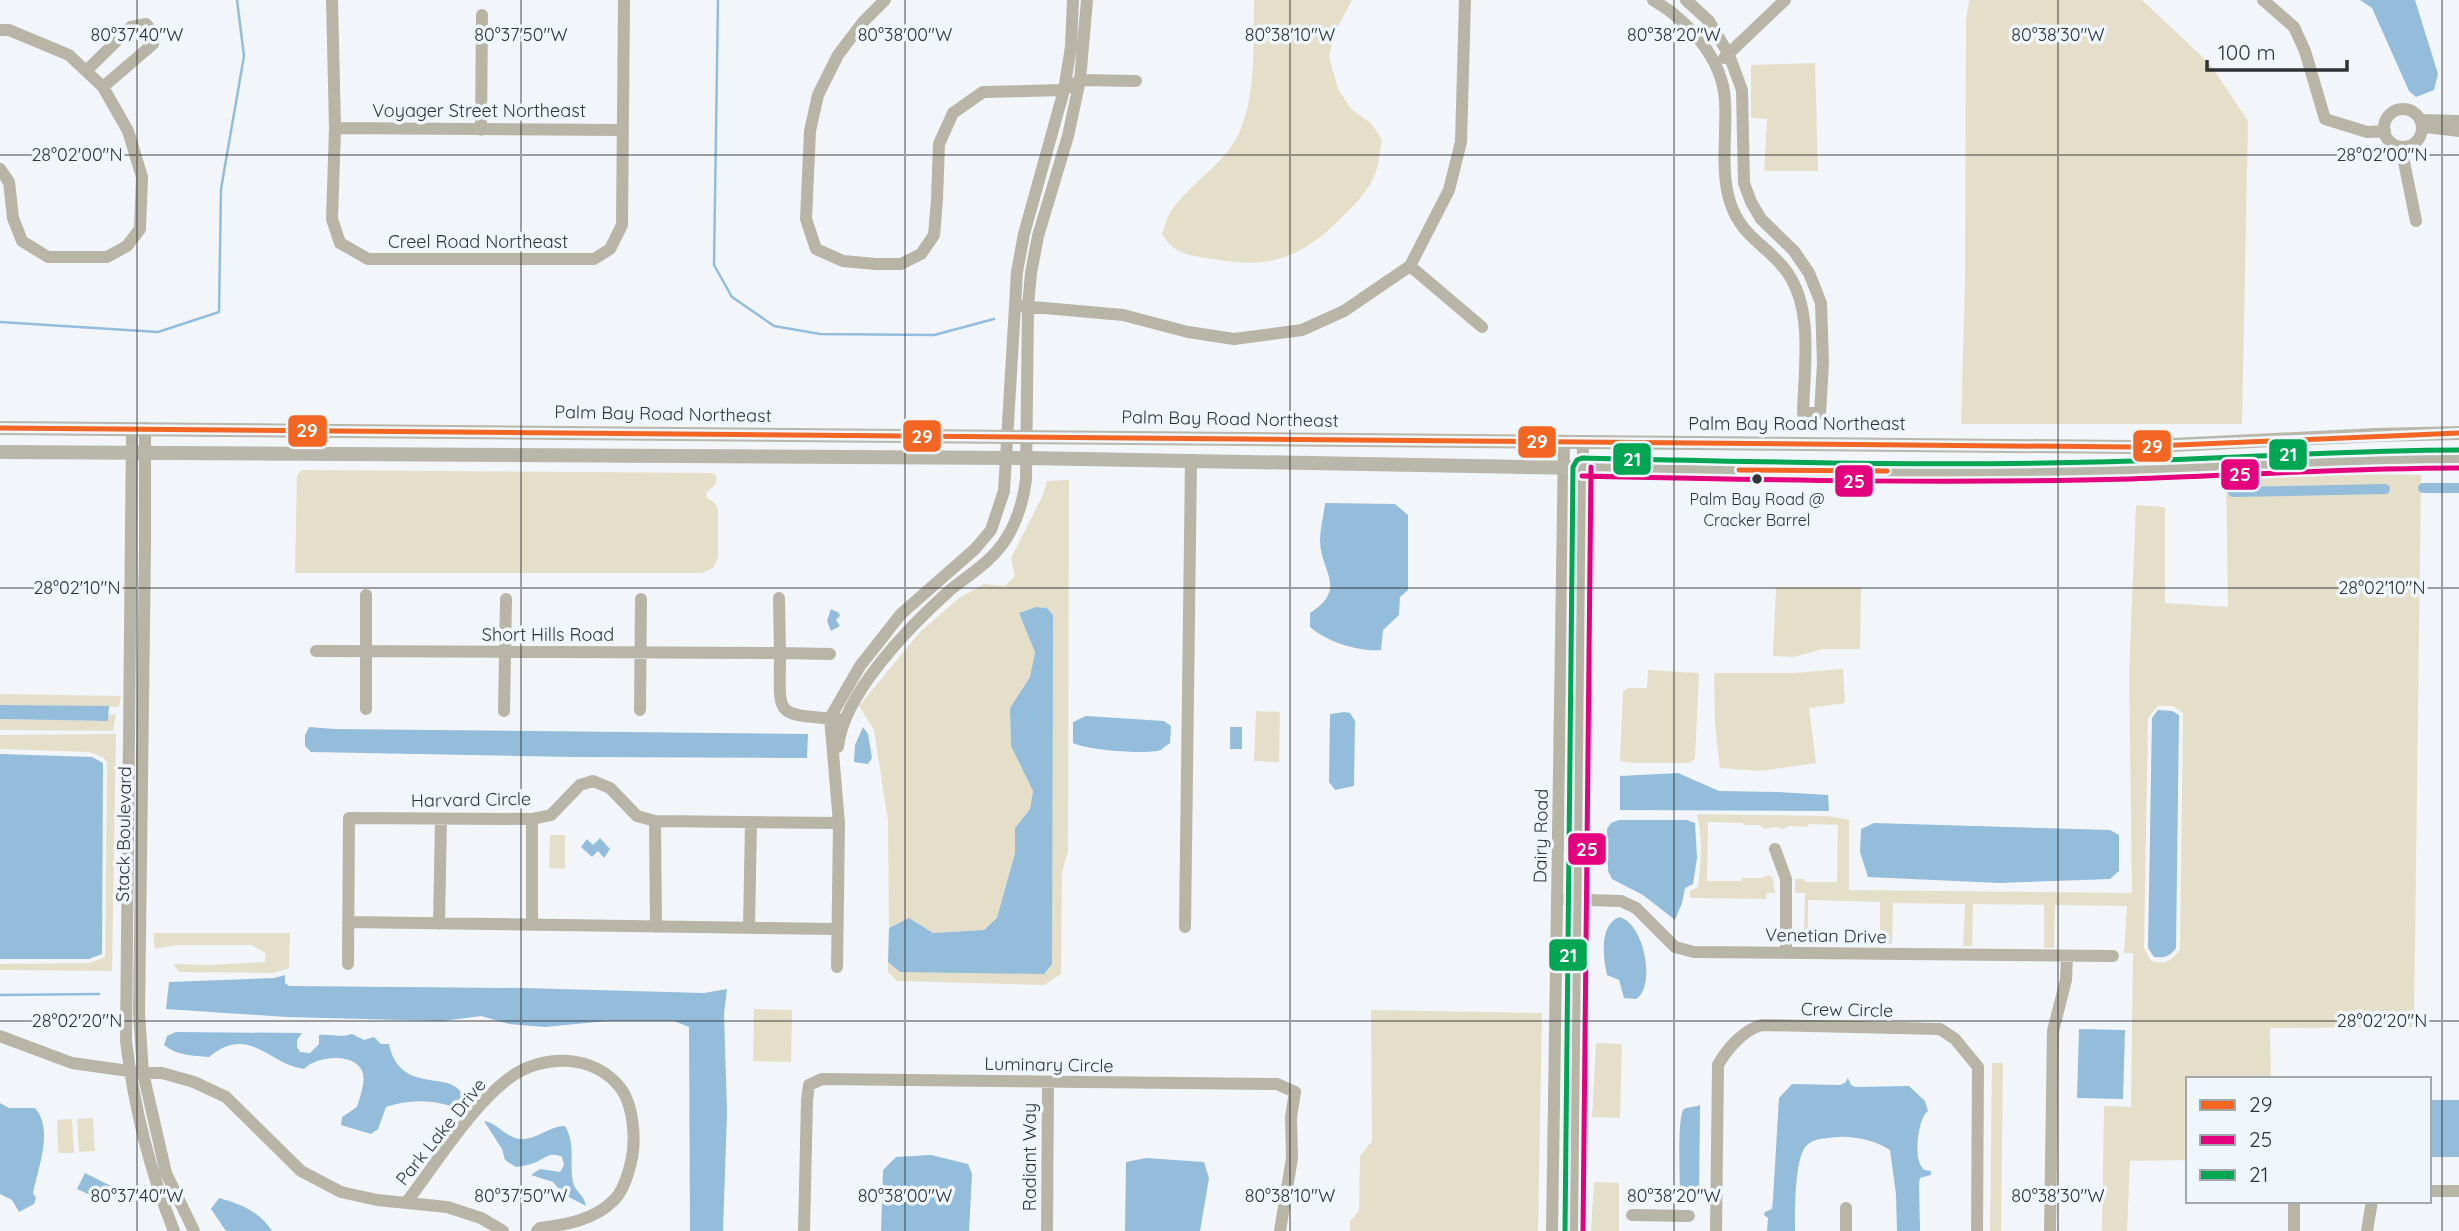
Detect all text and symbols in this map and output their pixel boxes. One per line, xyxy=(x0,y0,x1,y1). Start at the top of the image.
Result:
text: 80°37'40"W xyxy=(90,23,184,46)
text: 80°37'50"W xyxy=(474,23,568,46)
text: 80°38'00"W xyxy=(858,23,952,46)
text: 80°38'10"W xyxy=(1245,23,1335,46)
text: 80°38'20"W xyxy=(1627,23,1721,46)
text: 80°38'30"W xyxy=(2011,23,2105,46)
scale bar xyxy=(2207,28,2347,72)
text: 100 m xyxy=(2218,39,2276,65)
street label: Voyager Street Northeast xyxy=(372,99,586,122)
text: 28°02'00"N xyxy=(31,143,123,166)
text: 28°02'00"N xyxy=(2336,143,2428,166)
street label: Creel Road Northeast xyxy=(388,230,568,253)
street label: Palm Bay Road Northeast xyxy=(554,400,772,427)
street label: Palm Bay Road Northeast xyxy=(1121,405,1339,432)
street label: Palm Bay Road Northeast xyxy=(1688,412,1906,435)
line badge: 29 xyxy=(287,414,328,448)
text: 29 xyxy=(296,418,318,442)
line badge: 29 xyxy=(902,419,942,453)
text: 29 xyxy=(911,424,933,448)
line badge: 29 xyxy=(1517,425,1557,459)
text: 29 xyxy=(1526,429,1548,453)
line badge: 29 xyxy=(2132,429,2172,463)
text: 29 xyxy=(2141,434,2163,458)
line badge: 21 xyxy=(2268,438,2308,471)
line badge: 21 xyxy=(1612,442,1652,476)
text: 21 xyxy=(2279,442,2297,466)
text: 21 xyxy=(1623,447,1641,471)
line badge: 25 xyxy=(2220,458,2260,491)
text: 25 xyxy=(2229,462,2251,486)
line badge: 25 xyxy=(1834,464,1874,498)
text: 25 xyxy=(1843,469,1865,493)
marker: Palm Bay Road @ Cracker Barrel xyxy=(1750,472,1764,486)
place label: Palm Bay Road @ Cracker Barrel xyxy=(1690,489,1824,530)
text: 28°02'10"N xyxy=(33,576,121,599)
text: 28°02'10"N xyxy=(2338,576,2426,599)
street label: Short Hills Road xyxy=(482,623,614,646)
street label: Stack Boulevard xyxy=(111,766,136,902)
street label: Harvard Circle xyxy=(411,787,531,812)
street label: Dairy Road xyxy=(1528,789,1553,883)
line badge: 25 xyxy=(1567,832,1607,866)
text: 25 xyxy=(1576,837,1598,861)
street label: Venetian Drive xyxy=(1765,923,1887,948)
line badge: 21 xyxy=(1548,938,1588,972)
text: 21 xyxy=(1559,943,1577,967)
street label: Crew Circle xyxy=(1801,997,1893,1022)
text: 28°02'20"N xyxy=(32,1009,122,1032)
text: 28°02'20"N xyxy=(2337,1009,2427,1032)
street label: Luminary Circle xyxy=(984,1052,1114,1077)
street label: Park Lake Drive xyxy=(390,1073,491,1190)
legend xyxy=(2186,1077,2431,1203)
text: 29 xyxy=(2249,1091,2272,1117)
street label: Radiant Way xyxy=(1018,1103,1041,1211)
text: 25 xyxy=(2249,1126,2272,1152)
text: 21 xyxy=(2249,1161,2268,1187)
text: 80°37'40"W xyxy=(90,1184,184,1207)
text: 80°37'50"W xyxy=(474,1184,568,1207)
text: 80°38'00"W xyxy=(858,1184,952,1207)
text: 80°38'10"W xyxy=(1245,1184,1335,1207)
text: 80°38'20"W xyxy=(1627,1184,1721,1207)
text: 80°38'30"W xyxy=(2011,1184,2105,1207)

